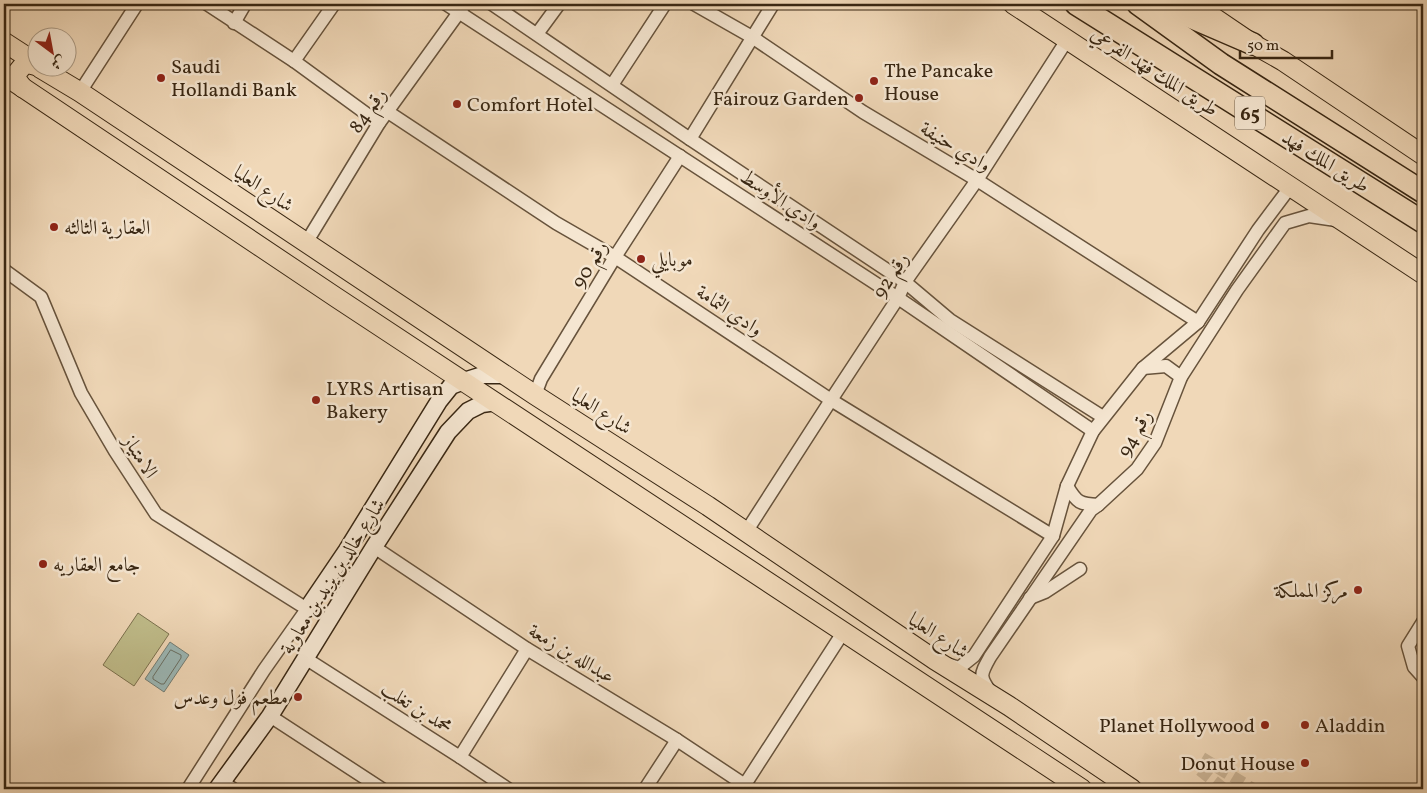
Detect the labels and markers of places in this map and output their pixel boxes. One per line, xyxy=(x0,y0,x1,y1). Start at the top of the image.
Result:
place label: Saudi Hollandi Bank xyxy=(171,54,297,105)
place label: The Pancake House xyxy=(884,58,993,109)
marker: Saudi Hollandi Bank xyxy=(155,72,167,84)
marker: The Pancake House xyxy=(868,75,880,87)
place label: Fairouz Garden xyxy=(713,86,849,114)
place label: Comfort Hotel xyxy=(467,92,593,120)
marker: Fairouz Garden xyxy=(853,92,865,104)
marker: Comfort Hotel xyxy=(451,98,463,110)
place label: العقارية الثالثه xyxy=(64,215,150,243)
marker: العقارية الثالثه xyxy=(48,221,60,233)
place label: موبايلي xyxy=(651,247,693,279)
marker: موبايلي xyxy=(635,253,647,265)
place label: LYRS Artisan Bakery xyxy=(326,376,444,427)
marker: LYRS Artisan Bakery xyxy=(310,394,322,406)
place label: جامع العقاريه xyxy=(53,552,140,582)
marker: جامع العقاريه xyxy=(37,558,49,570)
place label: مركز المملكة xyxy=(1273,578,1348,606)
marker: مركز المملكة xyxy=(1352,584,1364,596)
place label: مطعم فول وعدس xyxy=(174,685,288,716)
marker: مطعم فول وعدس xyxy=(292,691,304,703)
place label: Planet Hollywood xyxy=(1099,713,1255,741)
place label: Aladdin xyxy=(1315,713,1386,741)
marker: Planet Hollywood xyxy=(1259,719,1271,731)
marker: Aladdin xyxy=(1299,719,1311,731)
place label: Donut House xyxy=(1181,751,1295,779)
marker: Donut House xyxy=(1299,757,1311,769)

